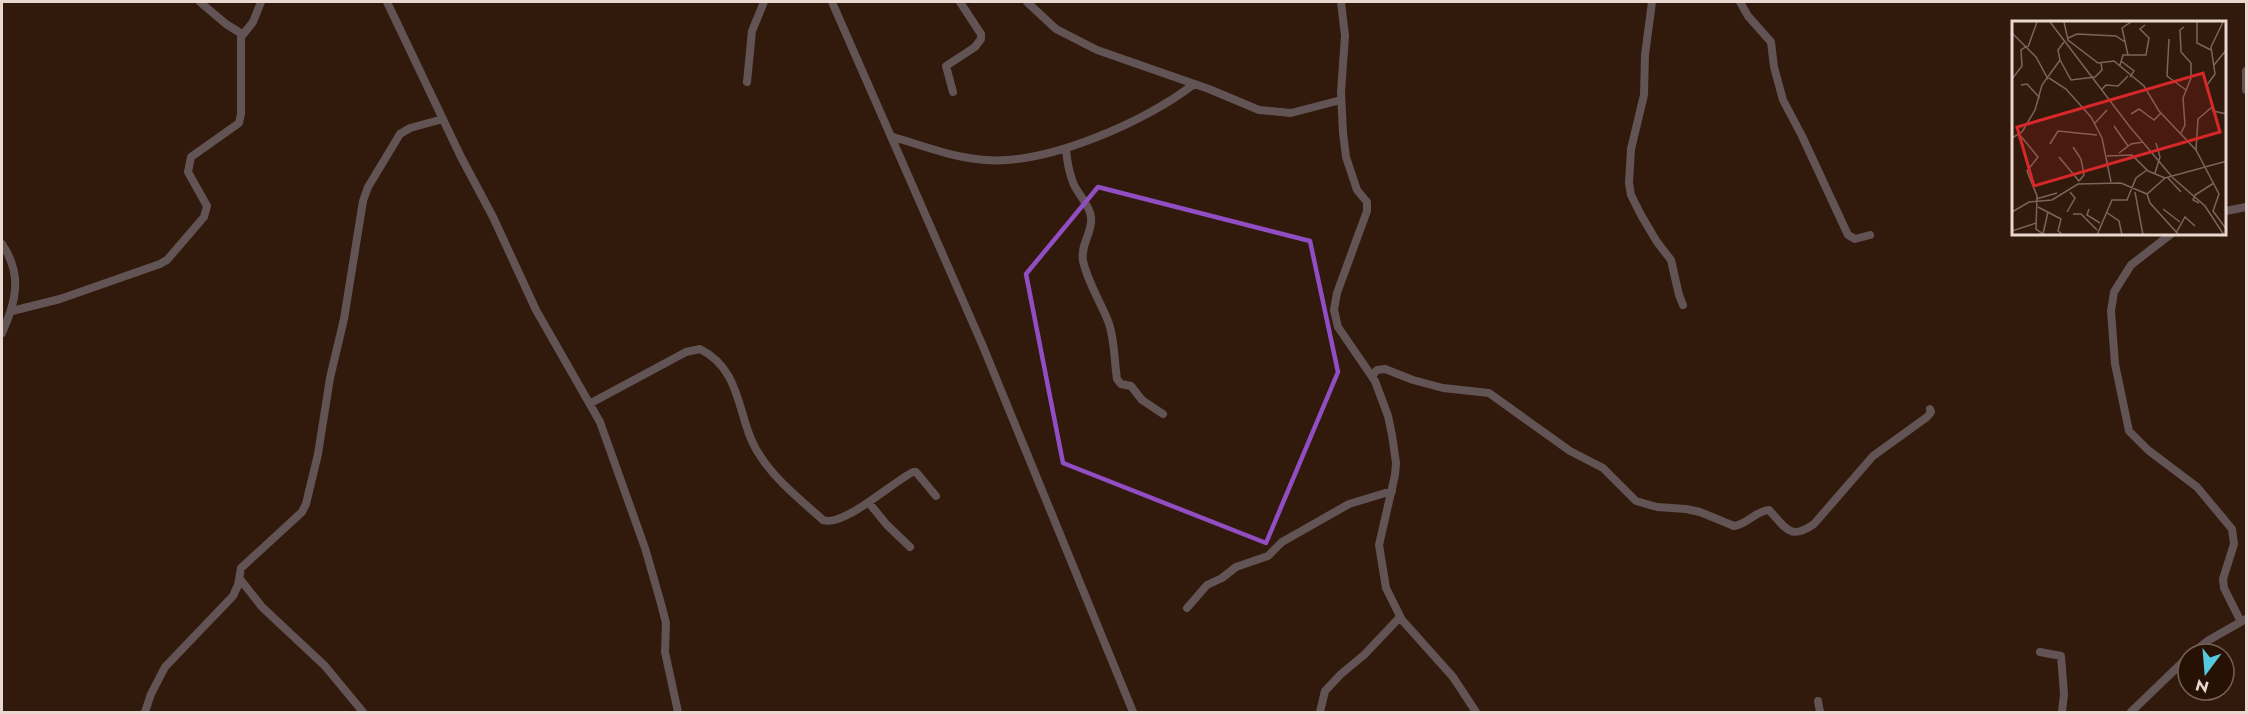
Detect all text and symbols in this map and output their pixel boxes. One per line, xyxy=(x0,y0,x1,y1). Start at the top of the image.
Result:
inset map xyxy=(2012,21,2227,236)
north arrow xyxy=(2176,642,2236,702)
text: N xyxy=(2193,673,2211,699)

